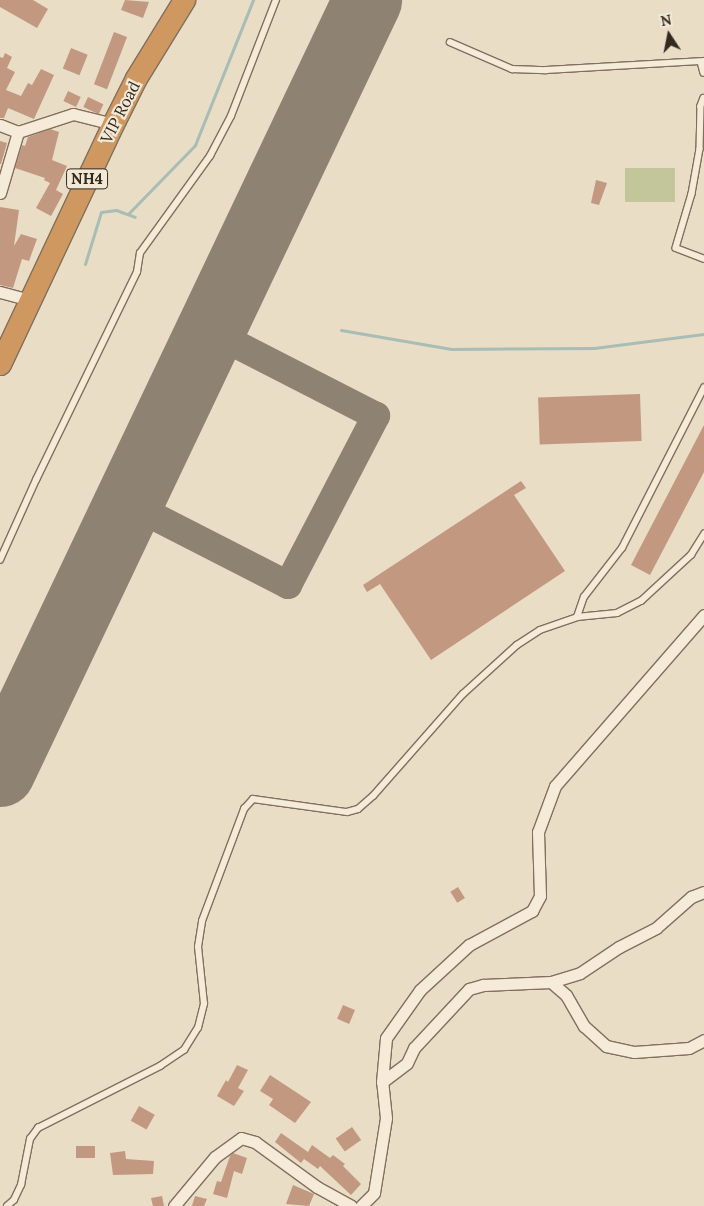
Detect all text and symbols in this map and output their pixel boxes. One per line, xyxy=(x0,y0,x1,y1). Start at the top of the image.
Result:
north arrow xyxy=(644,10,694,60)
text: N xyxy=(659,10,673,30)
street label: VIP Road xyxy=(96,78,144,146)
road number: NH4 xyxy=(66,166,108,192)

